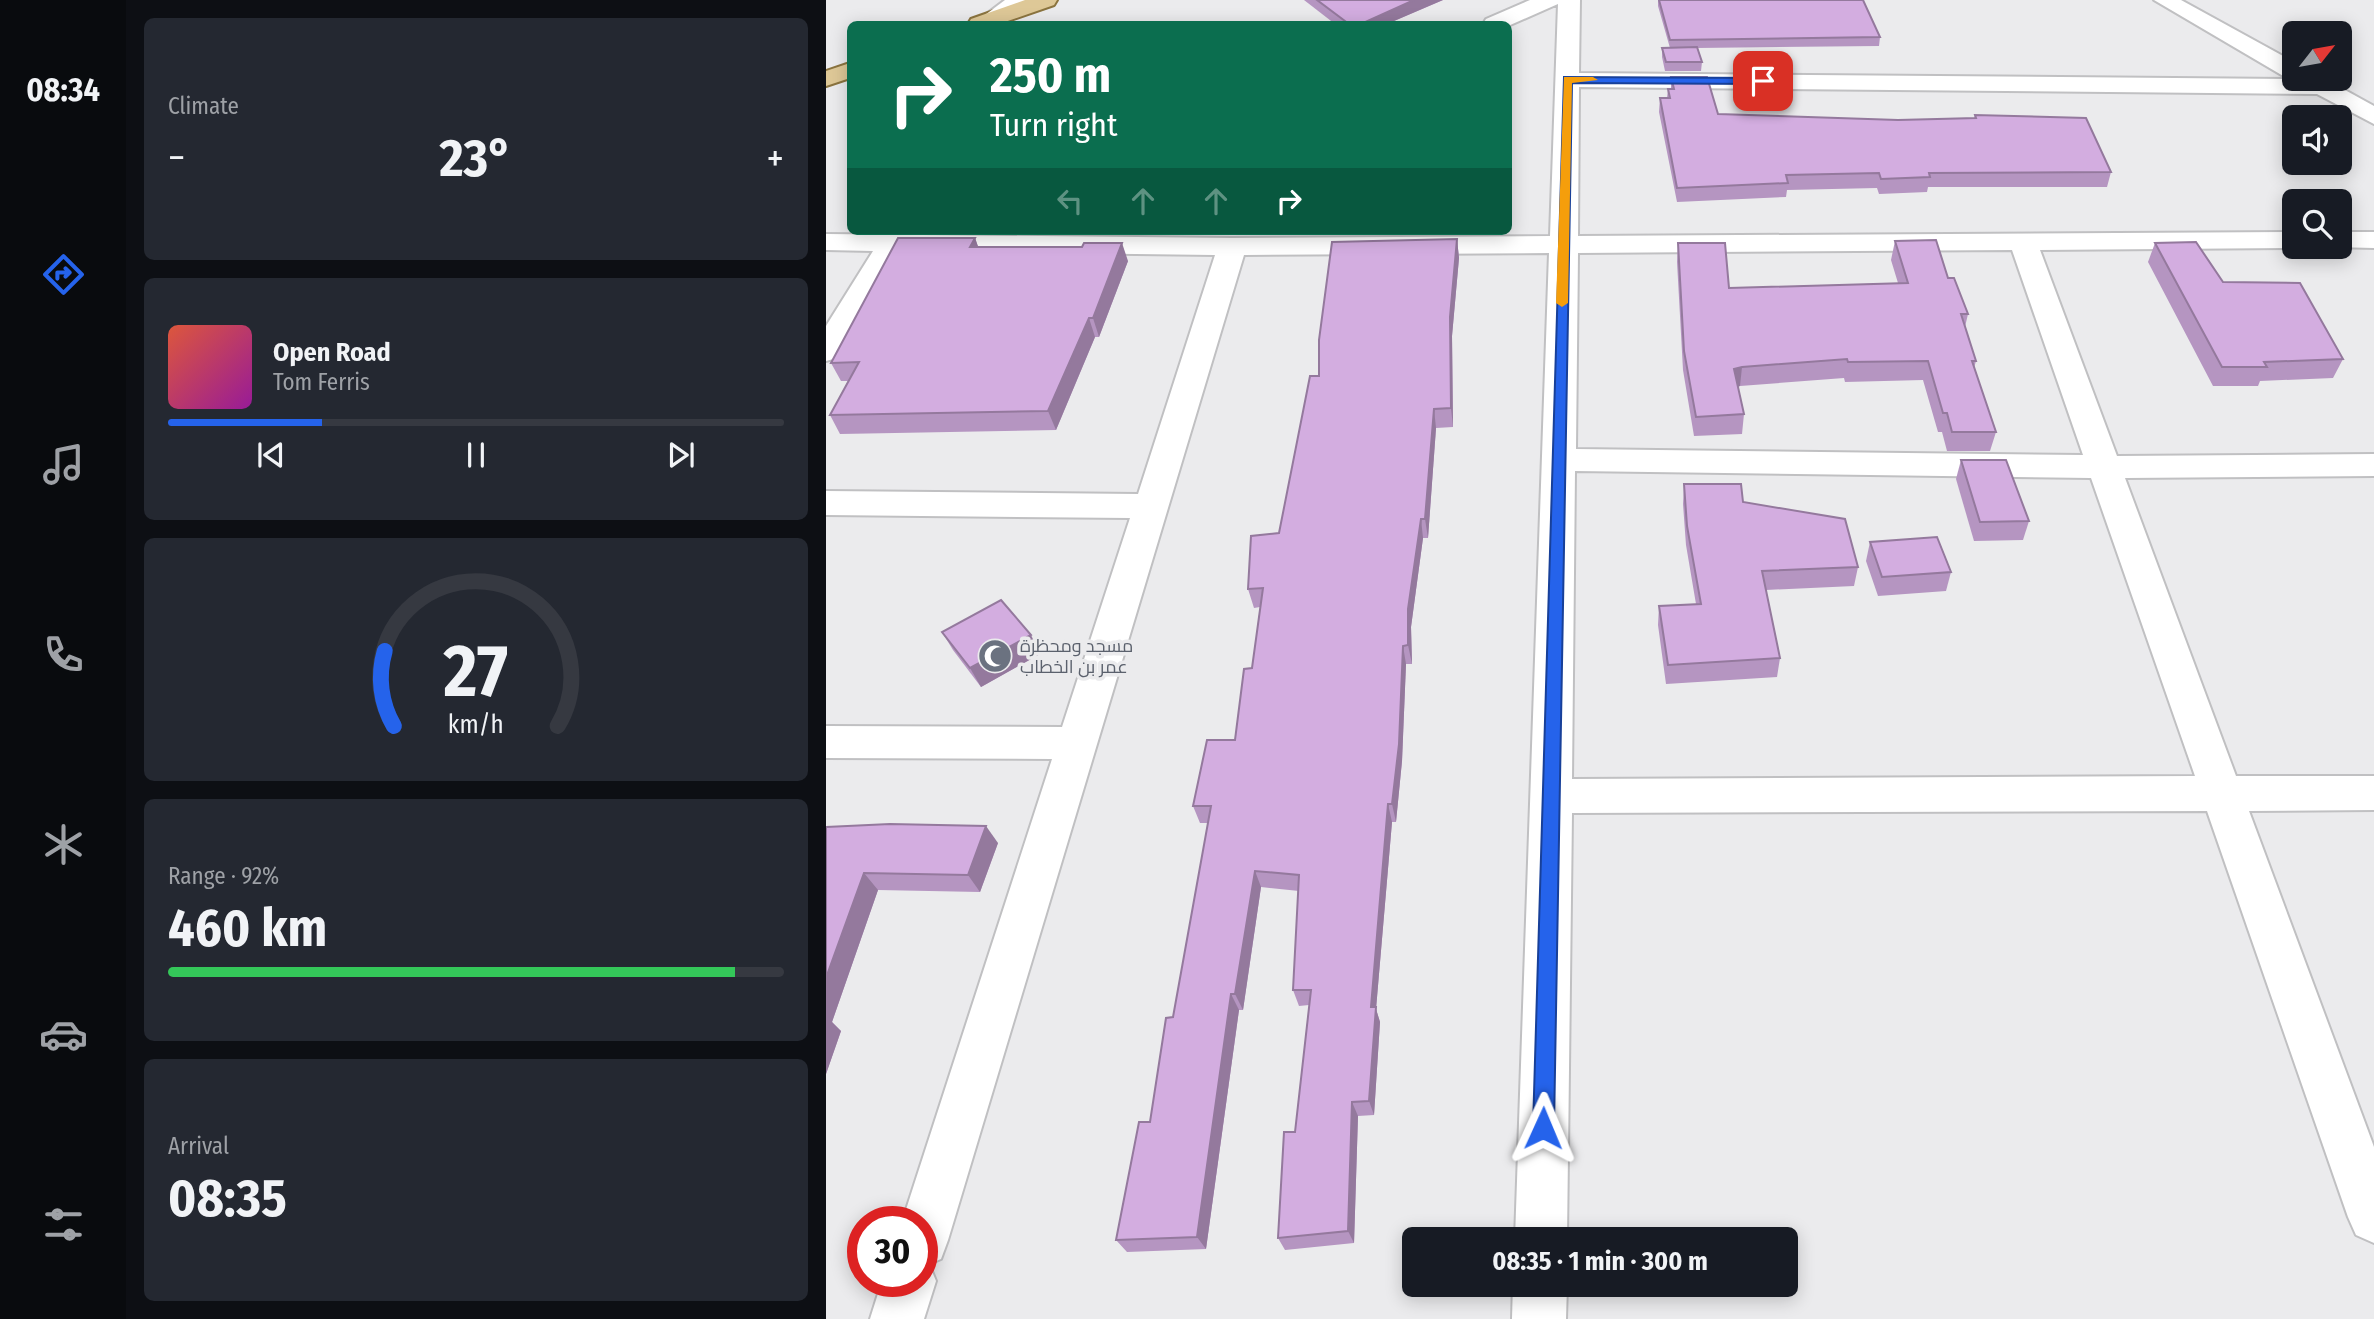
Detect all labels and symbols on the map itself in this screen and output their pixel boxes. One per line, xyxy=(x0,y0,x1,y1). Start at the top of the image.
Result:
north arrow xyxy=(2282,21,2352,91)
pin xyxy=(1733,51,1793,111)
place label: مسجد ومحظرة عمر بن الخطاب xyxy=(1020,635,1133,678)
mosque icon: مسجد ومحظرة عمر بن الخطاب xyxy=(976,637,1014,675)
position arrow xyxy=(1506,1091,1580,1165)
speed limit sign: 30 xyxy=(847,1206,938,1297)

